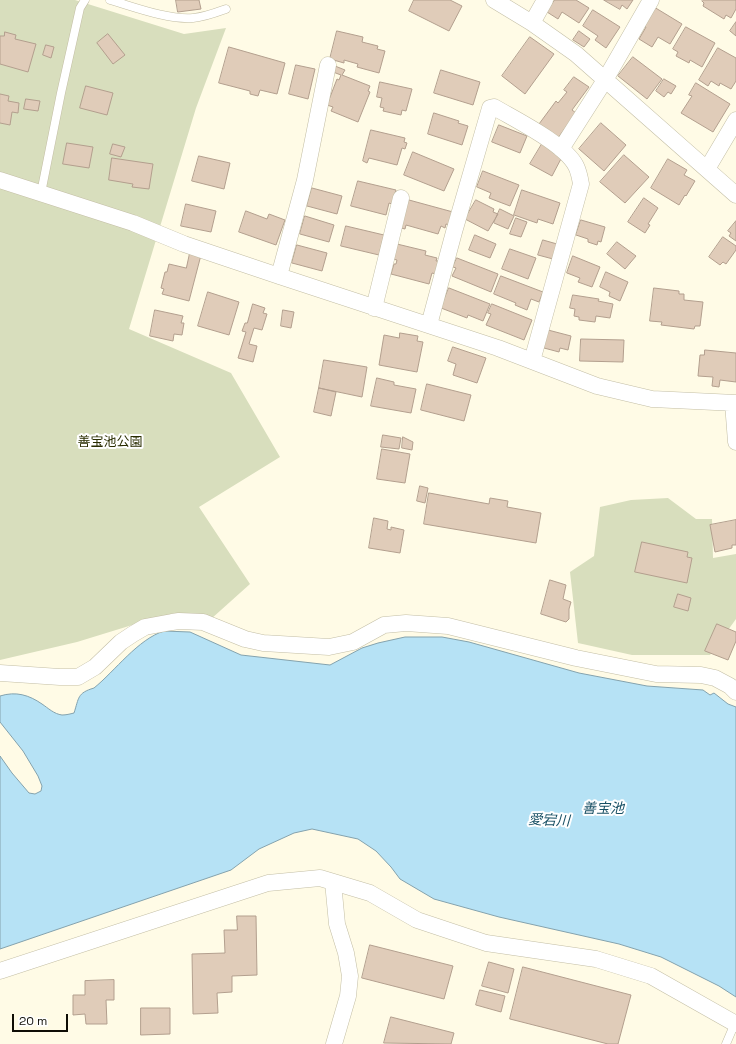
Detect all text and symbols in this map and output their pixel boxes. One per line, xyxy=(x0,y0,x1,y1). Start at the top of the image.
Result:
park label: 善宝池公園 xyxy=(78,434,142,450)
water label: 善宝池 xyxy=(582,801,624,817)
water label: 愛宕川 xyxy=(528,812,570,830)
scale bar xyxy=(14,1006,70,1032)
text: 20 m xyxy=(19,1013,47,1029)

